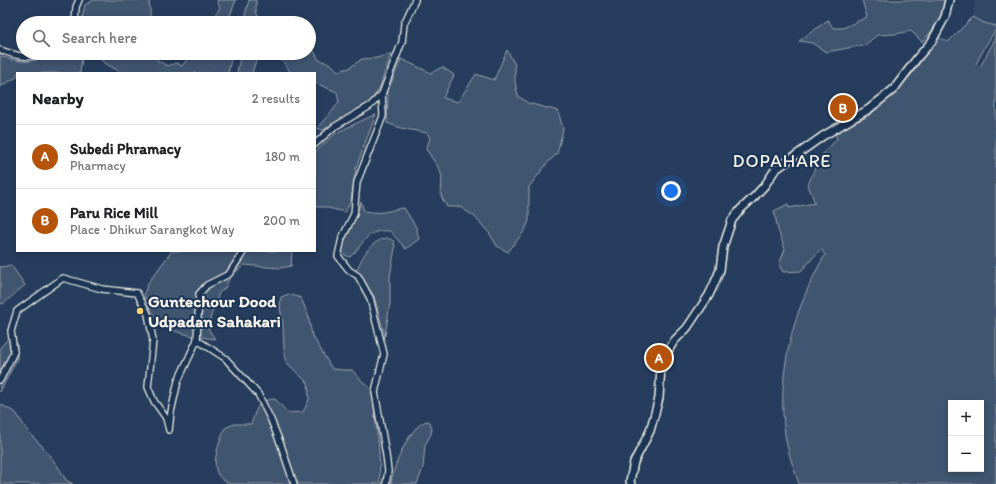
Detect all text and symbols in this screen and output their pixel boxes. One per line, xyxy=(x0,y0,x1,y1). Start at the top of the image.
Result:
search box xyxy=(16,16,316,60)
icon: search xyxy=(30,27,52,49)
text: Search here xyxy=(62,29,137,47)
text: Nearby xyxy=(32,88,84,108)
text: 2 results xyxy=(252,91,300,106)
pin: B xyxy=(830,93,856,123)
text: Subedi Phramacy xyxy=(70,140,181,158)
text: A xyxy=(41,149,49,164)
text: 180 m xyxy=(265,149,300,164)
district label: DOPAHARE xyxy=(733,150,831,172)
text: Pharmacy xyxy=(70,158,126,173)
your location xyxy=(661,181,681,201)
text: Paru Rice Mill xyxy=(70,204,158,222)
text: B xyxy=(41,213,49,228)
text: 200 m xyxy=(263,213,300,228)
text: Place · Dhikur Sarangkot Way xyxy=(70,222,234,237)
place label: Guntechour Dood Udpadan Sahakari xyxy=(148,291,281,332)
marker: Guntechour Dood Udpadan Sahakari xyxy=(135,306,145,316)
pin: A xyxy=(646,343,672,373)
map controls xyxy=(948,400,984,472)
button: + xyxy=(948,400,984,436)
button: − xyxy=(948,436,984,472)

